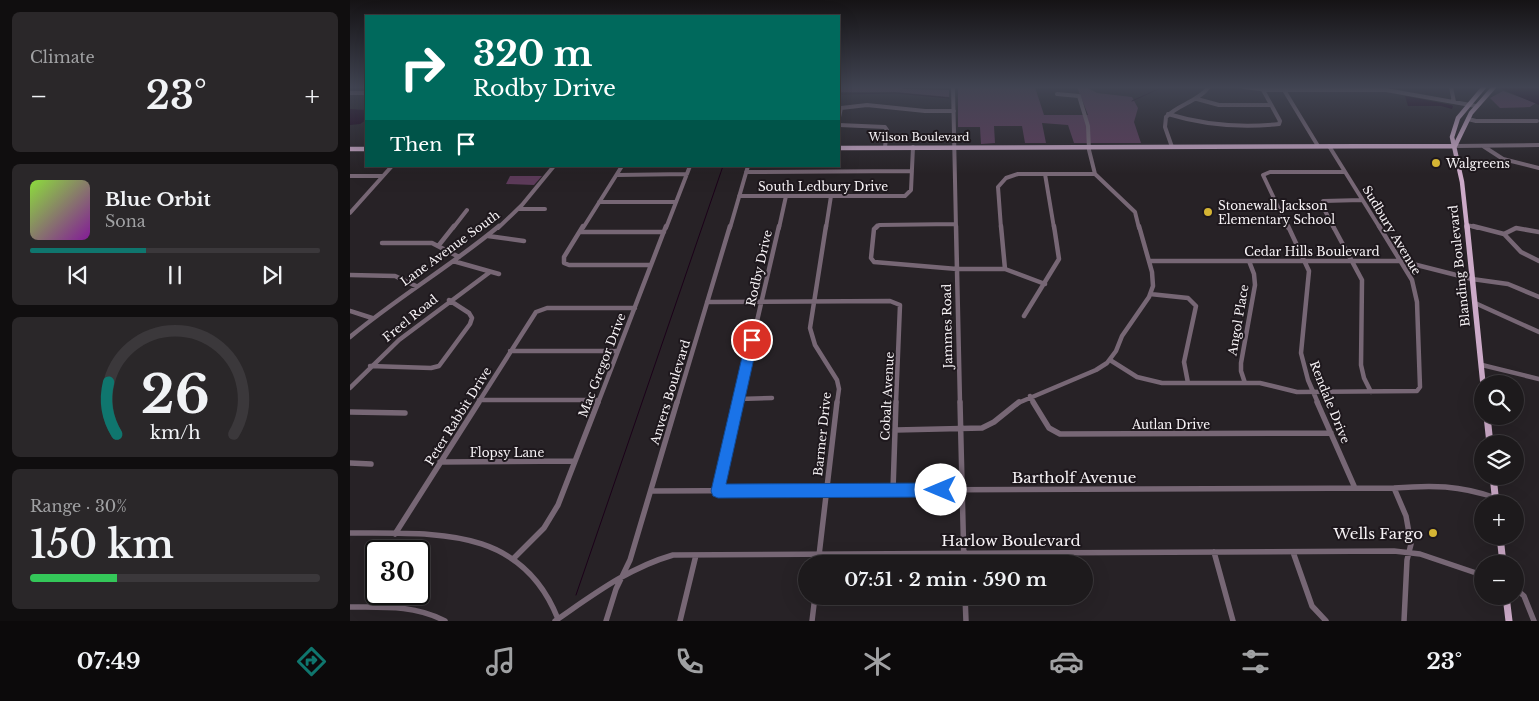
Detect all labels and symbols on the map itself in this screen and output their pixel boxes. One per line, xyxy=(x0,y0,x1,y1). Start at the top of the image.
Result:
street label: Wilson Boulevard xyxy=(867,130,970,144)
place label: Walgreens xyxy=(1445,156,1510,171)
marker: Walgreens xyxy=(1430,157,1442,169)
street label: South Ledbury Drive xyxy=(758,179,888,194)
street label: Sudbury Avenue xyxy=(1359,183,1425,277)
place label: Stonewall Jackson Elementary School xyxy=(1218,198,1335,227)
street label: Blanding Boulevard xyxy=(1445,204,1473,328)
marker: Stonewall Jackson Elementary School xyxy=(1202,206,1214,218)
street label: Lane Avenue South xyxy=(397,207,503,289)
street label: Rodby Drive xyxy=(743,228,775,308)
street label: Cedar Hills Boulevard xyxy=(1244,244,1380,259)
street label: Angol Place xyxy=(1224,283,1252,358)
street label: Jammes Road xyxy=(939,284,955,370)
street label: Freel Road xyxy=(379,291,441,345)
street label: Mac Gregor Drive xyxy=(575,311,629,419)
pin xyxy=(731,319,773,361)
street label: Anvers Boulevard xyxy=(647,338,693,447)
street label: Cobalt Avenue xyxy=(877,351,897,441)
street label: Rendale Drive xyxy=(1307,358,1353,446)
street label: Peter Rabbit Drive xyxy=(422,364,494,468)
street label: Barmer Drive xyxy=(810,391,834,477)
street label: Autlan Drive xyxy=(1131,417,1210,432)
street label: Flopsy Lane xyxy=(470,445,544,460)
position arrow xyxy=(914,463,966,515)
street label: Bartholf Avenue xyxy=(1012,468,1136,487)
place label: Wells Fargo xyxy=(1332,524,1423,543)
marker: Wells Fargo xyxy=(1427,527,1439,539)
street label: Harlow Boulevard xyxy=(941,531,1081,550)
speed limit sign: 30 xyxy=(365,540,430,605)

